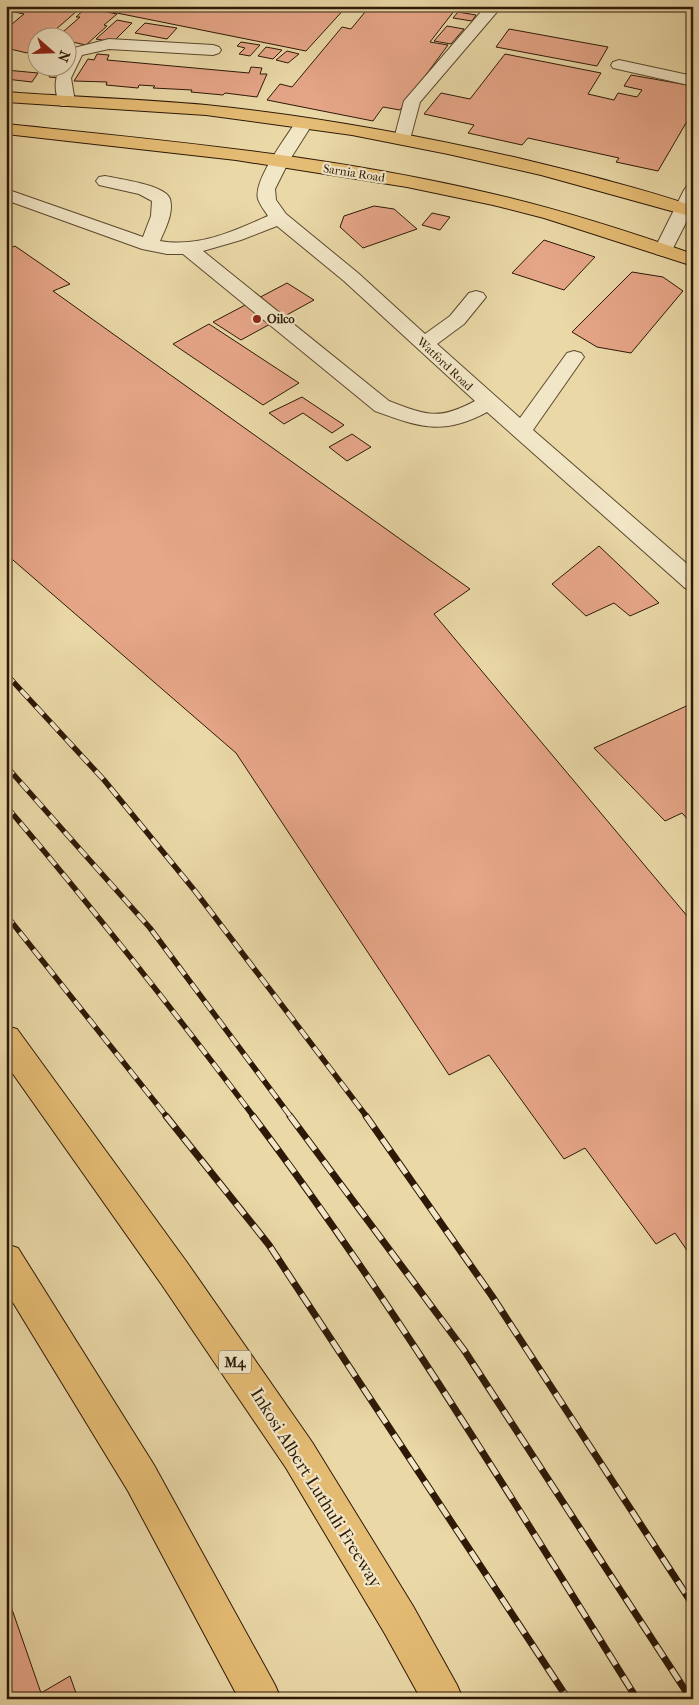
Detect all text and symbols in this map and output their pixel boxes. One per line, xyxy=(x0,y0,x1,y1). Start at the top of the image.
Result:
north arrow xyxy=(28,28,78,78)
text: N xyxy=(54,48,74,65)
street label: Sarnia Road xyxy=(322,161,386,185)
place label: Oilco xyxy=(267,312,295,326)
marker: Oilco xyxy=(251,313,263,325)
street label: Watford Road xyxy=(413,334,476,394)
road number: M4 xyxy=(219,1350,251,1374)
street label: Inkosi Albert Luthuli Freeway xyxy=(246,1384,387,1593)

